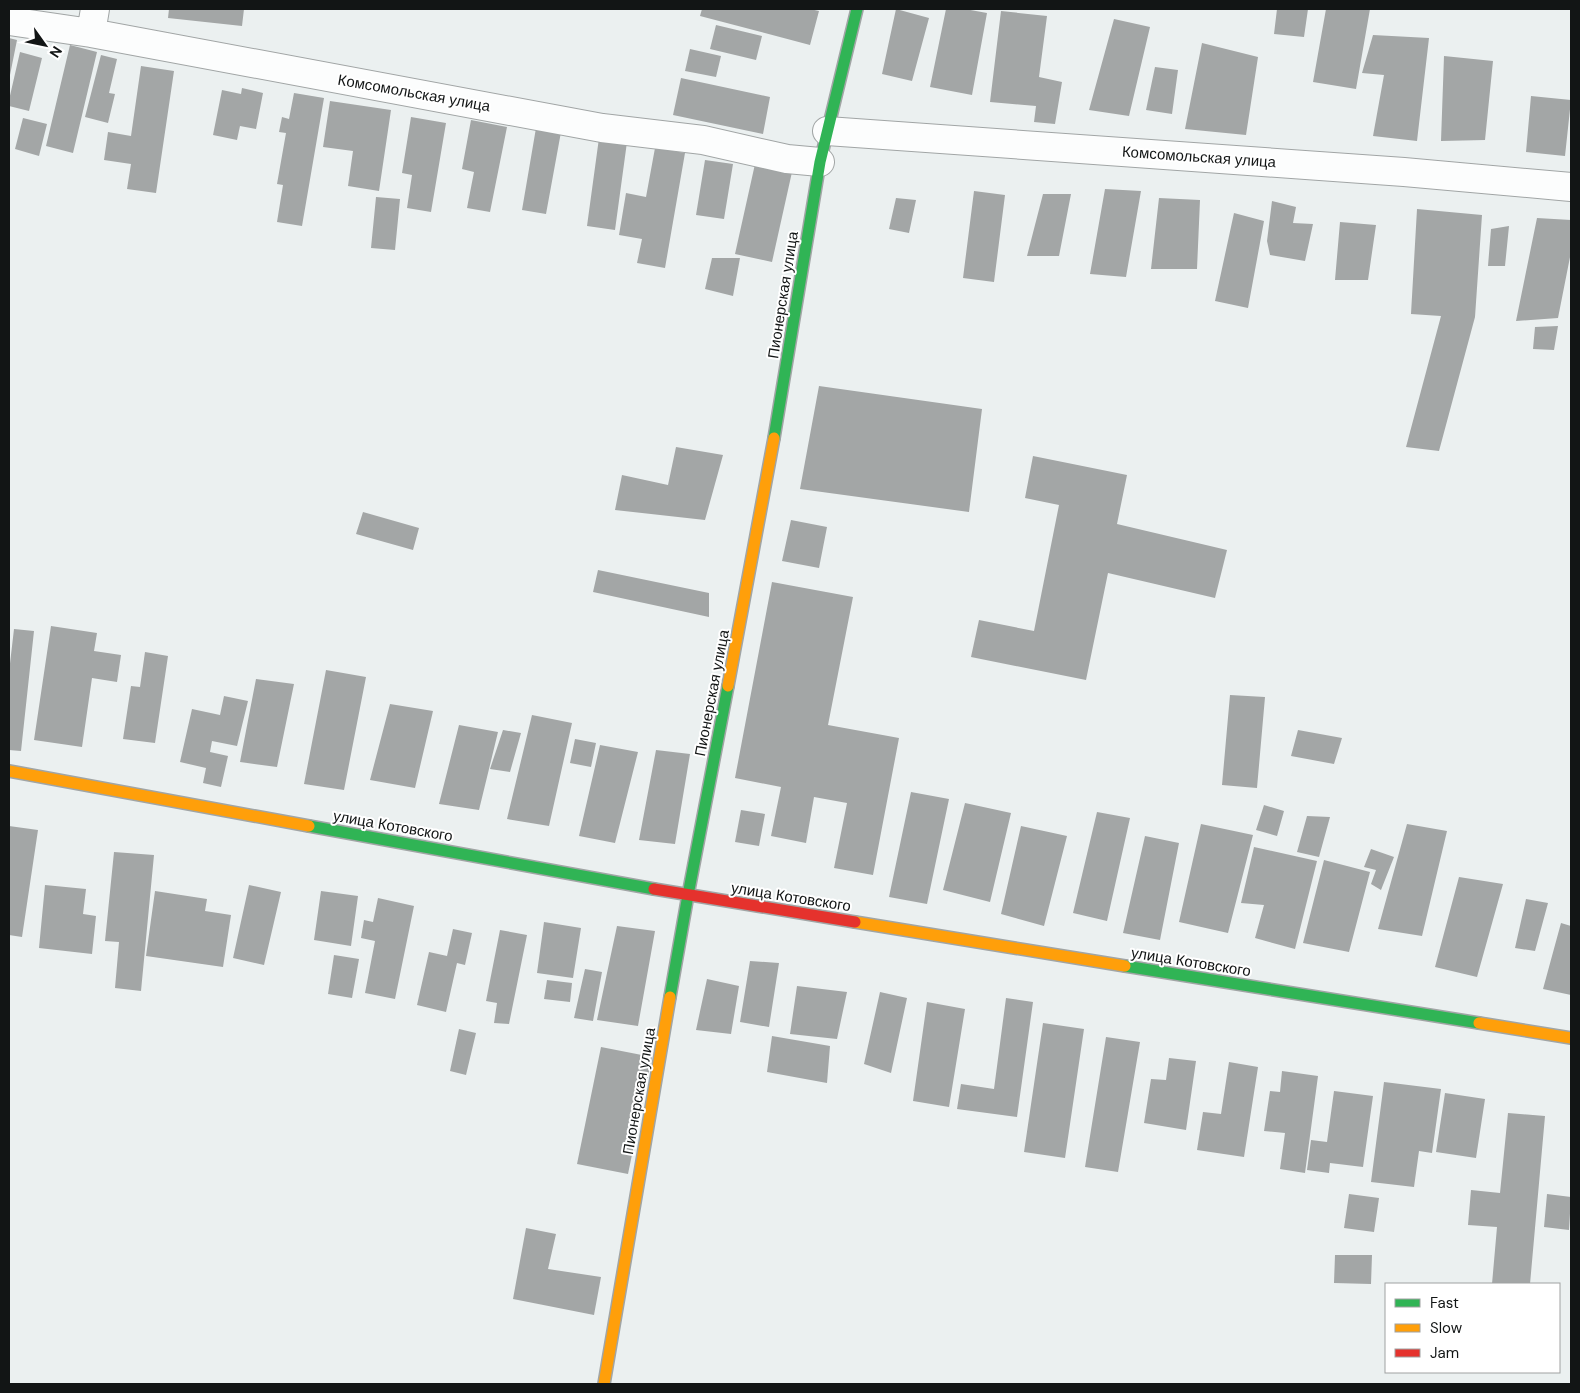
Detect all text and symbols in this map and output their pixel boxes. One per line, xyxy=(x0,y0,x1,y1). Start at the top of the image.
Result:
north arrow xyxy=(20,20,70,70)
text: N xyxy=(46,43,66,61)
street label: Комсомольская улица xyxy=(336,70,492,116)
street label: Комсомольская улица xyxy=(1121,142,1277,172)
street label: Пионерская улица xyxy=(763,229,803,360)
street label: Пионерская улица xyxy=(690,627,734,758)
street label: улица Котовского xyxy=(332,806,454,846)
street label: улица Котовского xyxy=(730,878,852,916)
street label: улица Котовского xyxy=(1130,943,1252,981)
street label: Пионерская улица xyxy=(618,1025,660,1156)
legend xyxy=(1385,1283,1560,1373)
text: Fast xyxy=(1430,1293,1459,1313)
text: Slow xyxy=(1430,1318,1463,1338)
text: Jam xyxy=(1430,1343,1459,1363)

